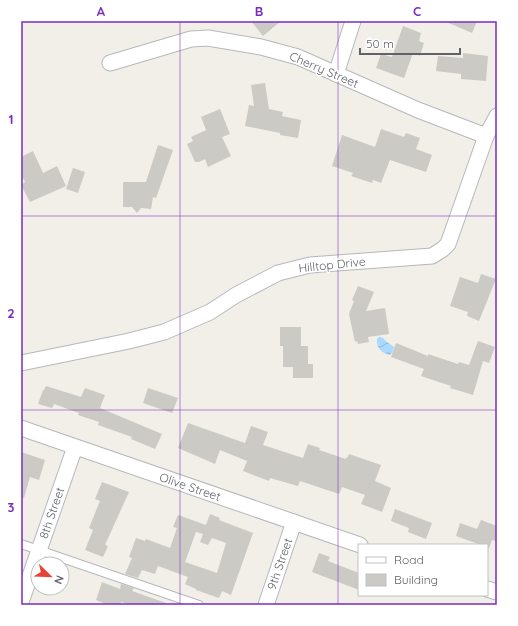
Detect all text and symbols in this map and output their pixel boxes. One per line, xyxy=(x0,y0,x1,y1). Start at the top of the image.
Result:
text: A xyxy=(97,3,106,19)
text: B xyxy=(255,3,263,19)
text: C xyxy=(413,3,421,19)
scale bar xyxy=(360,30,460,56)
text: 50 m xyxy=(366,36,394,51)
street label: Cherry Street xyxy=(287,48,361,91)
text: 1 xyxy=(8,111,14,127)
street label: Hilltop Drive xyxy=(298,253,366,275)
text: 2 xyxy=(7,305,15,321)
street label: Olive Street xyxy=(158,469,223,504)
street label: 8th Street xyxy=(36,485,67,541)
text: 3 xyxy=(8,499,15,515)
street label: 9th Street xyxy=(264,536,295,592)
legend xyxy=(358,544,488,596)
text: Road xyxy=(394,552,424,567)
north arrow xyxy=(30,556,70,596)
text: Building xyxy=(394,572,438,587)
text: N xyxy=(51,573,67,586)

